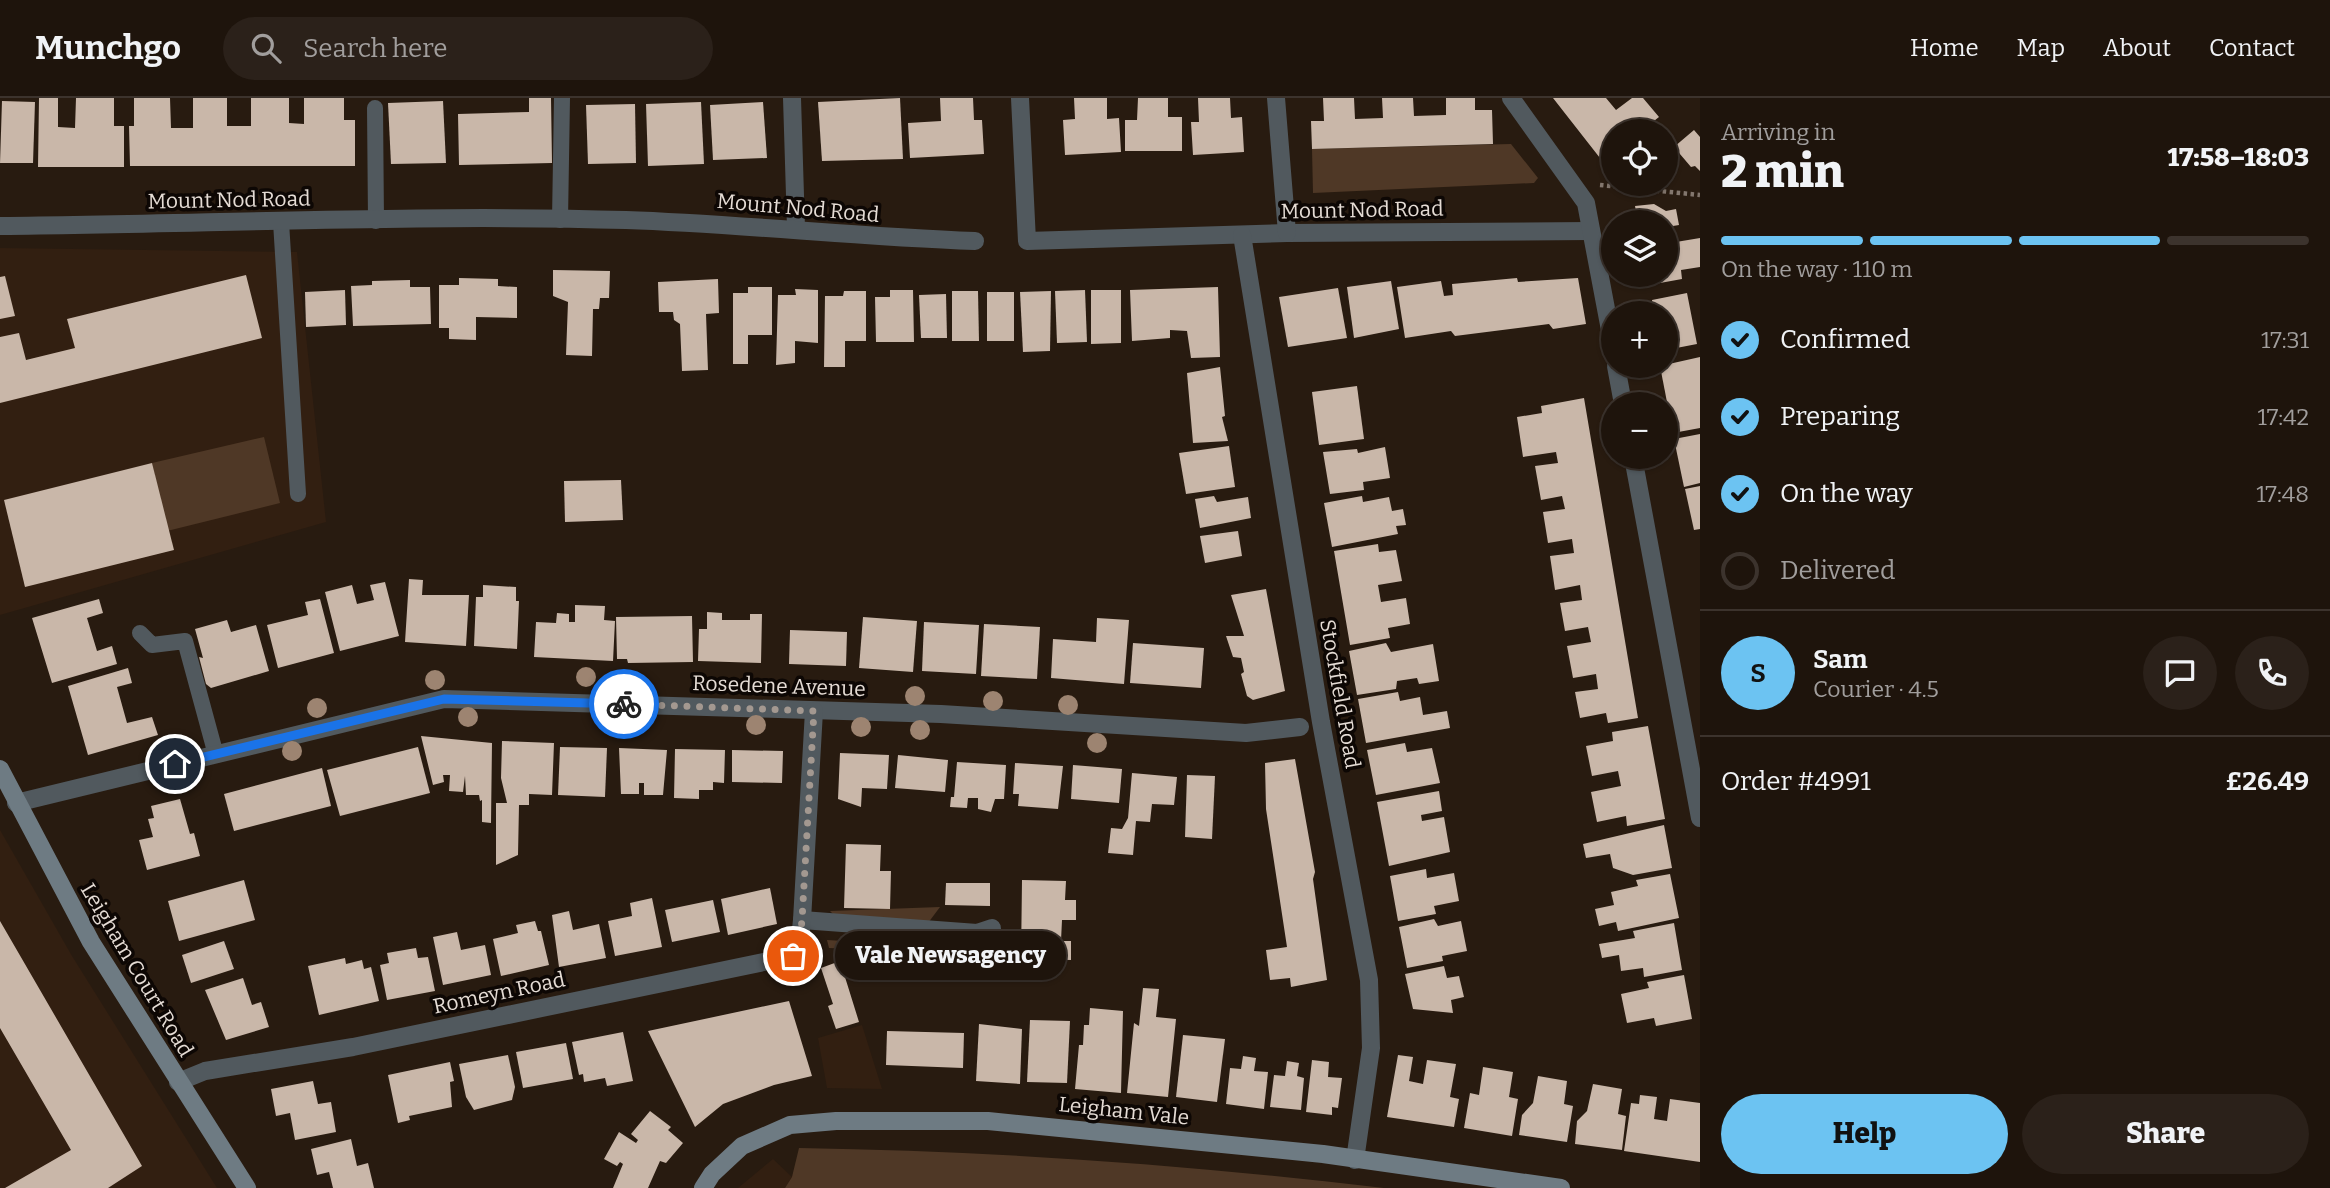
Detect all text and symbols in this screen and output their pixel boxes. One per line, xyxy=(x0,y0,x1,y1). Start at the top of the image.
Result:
search box xyxy=(223,17,713,80)
text: Munchgo xyxy=(35,28,181,68)
icon: search xyxy=(247,29,285,67)
text: Search here xyxy=(303,33,447,64)
text: Home xyxy=(1910,34,1979,62)
text: Map xyxy=(2017,34,2065,62)
text: About xyxy=(2103,34,2171,62)
text: Contact xyxy=(2209,34,2295,62)
text: Arriving in xyxy=(1721,118,1835,146)
map controls xyxy=(1601,119,1678,469)
button: locate xyxy=(1601,119,1678,196)
text: 17:58–18:03 xyxy=(2168,142,2309,173)
text: 2 min xyxy=(1721,144,1844,199)
street label: Mount Nod Road xyxy=(147,186,311,214)
street label: Mount Nod Road xyxy=(716,188,880,228)
street label: Mount Nod Road xyxy=(1280,196,1444,224)
button: layers xyxy=(1601,210,1678,287)
text: On the way · 110 m xyxy=(1721,255,1913,283)
button: + xyxy=(1601,301,1678,378)
icon: check xyxy=(1721,321,1759,359)
text: Confirmed xyxy=(1780,324,1910,355)
text: 17:31 xyxy=(2261,326,2309,354)
button: − xyxy=(1601,392,1678,469)
icon: check xyxy=(1721,398,1759,436)
text: Preparing xyxy=(1780,401,1900,432)
text: 17:42 xyxy=(2258,403,2309,431)
icon: check xyxy=(1721,475,1759,513)
text: On the way xyxy=(1780,478,1913,509)
text: 17:48 xyxy=(2256,480,2309,508)
text: Delivered xyxy=(1780,555,1895,586)
street label: Stockfield Road xyxy=(1314,617,1366,771)
button: chat xyxy=(2143,636,2217,710)
button: phone xyxy=(2235,636,2309,710)
text: Sam xyxy=(1813,644,1868,675)
text: S xyxy=(1750,658,1766,689)
courier xyxy=(589,669,659,739)
street label: Rosedene Avenue xyxy=(692,670,866,702)
text: Courier · 4.5 xyxy=(1813,675,1939,703)
icon: bike xyxy=(605,685,643,723)
pin xyxy=(145,734,205,794)
icon: home xyxy=(156,745,194,783)
text: Order #4991 xyxy=(1721,766,1871,797)
text: £26.49 xyxy=(2225,766,2309,797)
street label: Leigham Court Road xyxy=(75,879,199,1061)
pin xyxy=(763,926,823,986)
callout: Vale Newsagency xyxy=(835,932,1066,980)
icon: bag xyxy=(774,937,812,975)
text: Vale Newsagency xyxy=(855,941,1046,969)
street label: Romeyn Road xyxy=(431,966,567,1020)
street label: Leigham Vale xyxy=(1057,1091,1191,1131)
button: Help xyxy=(1721,1094,2008,1174)
button: Share xyxy=(2022,1094,2309,1174)

